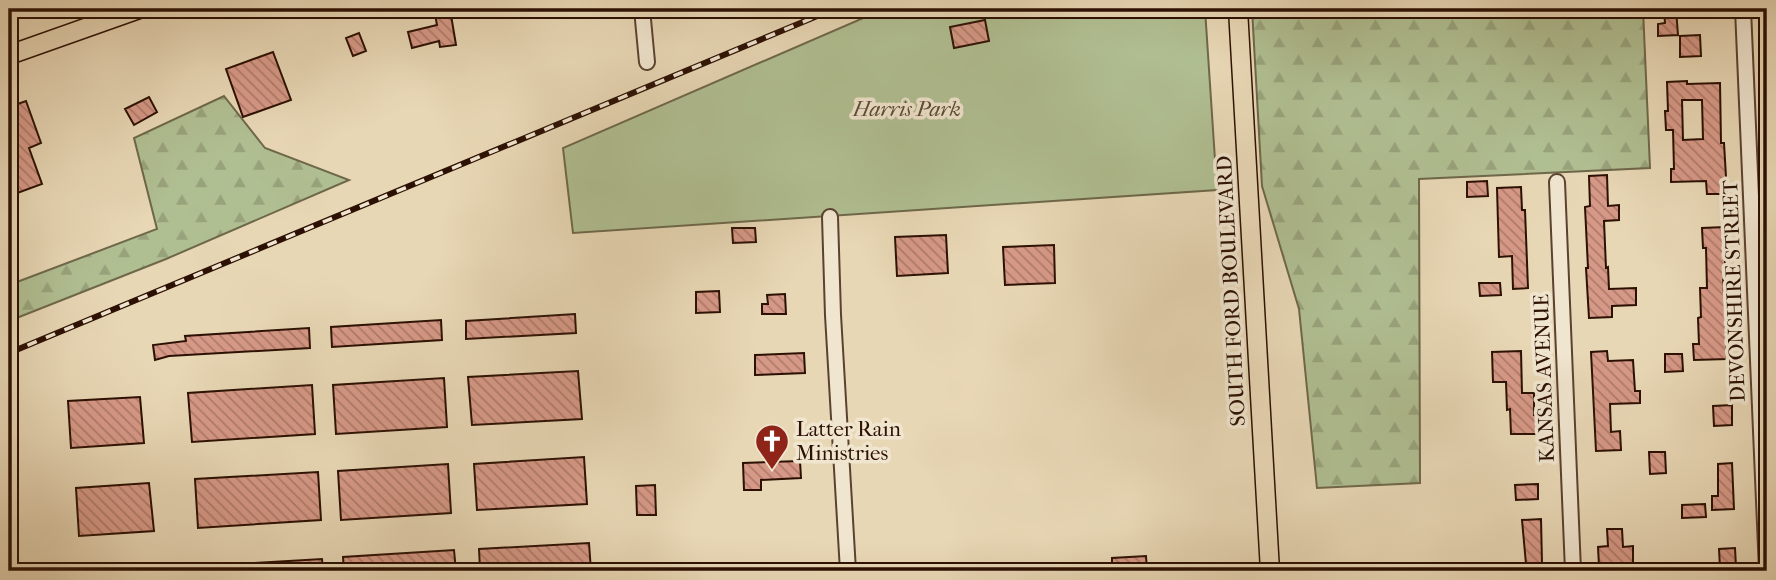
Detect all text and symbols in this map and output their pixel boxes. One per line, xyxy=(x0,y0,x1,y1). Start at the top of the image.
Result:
park label: Harris Park xyxy=(852,97,961,121)
street label: SOUTH FORD BOULEVARD xyxy=(1212,155,1250,427)
street label: DEVONSHIRE STREET xyxy=(1718,179,1750,402)
street label: KANSAS AVENUE xyxy=(1529,293,1559,463)
place label: Latter Rain Ministries xyxy=(796,417,901,465)
church icon: Latter Rain Ministries xyxy=(753,422,791,471)

